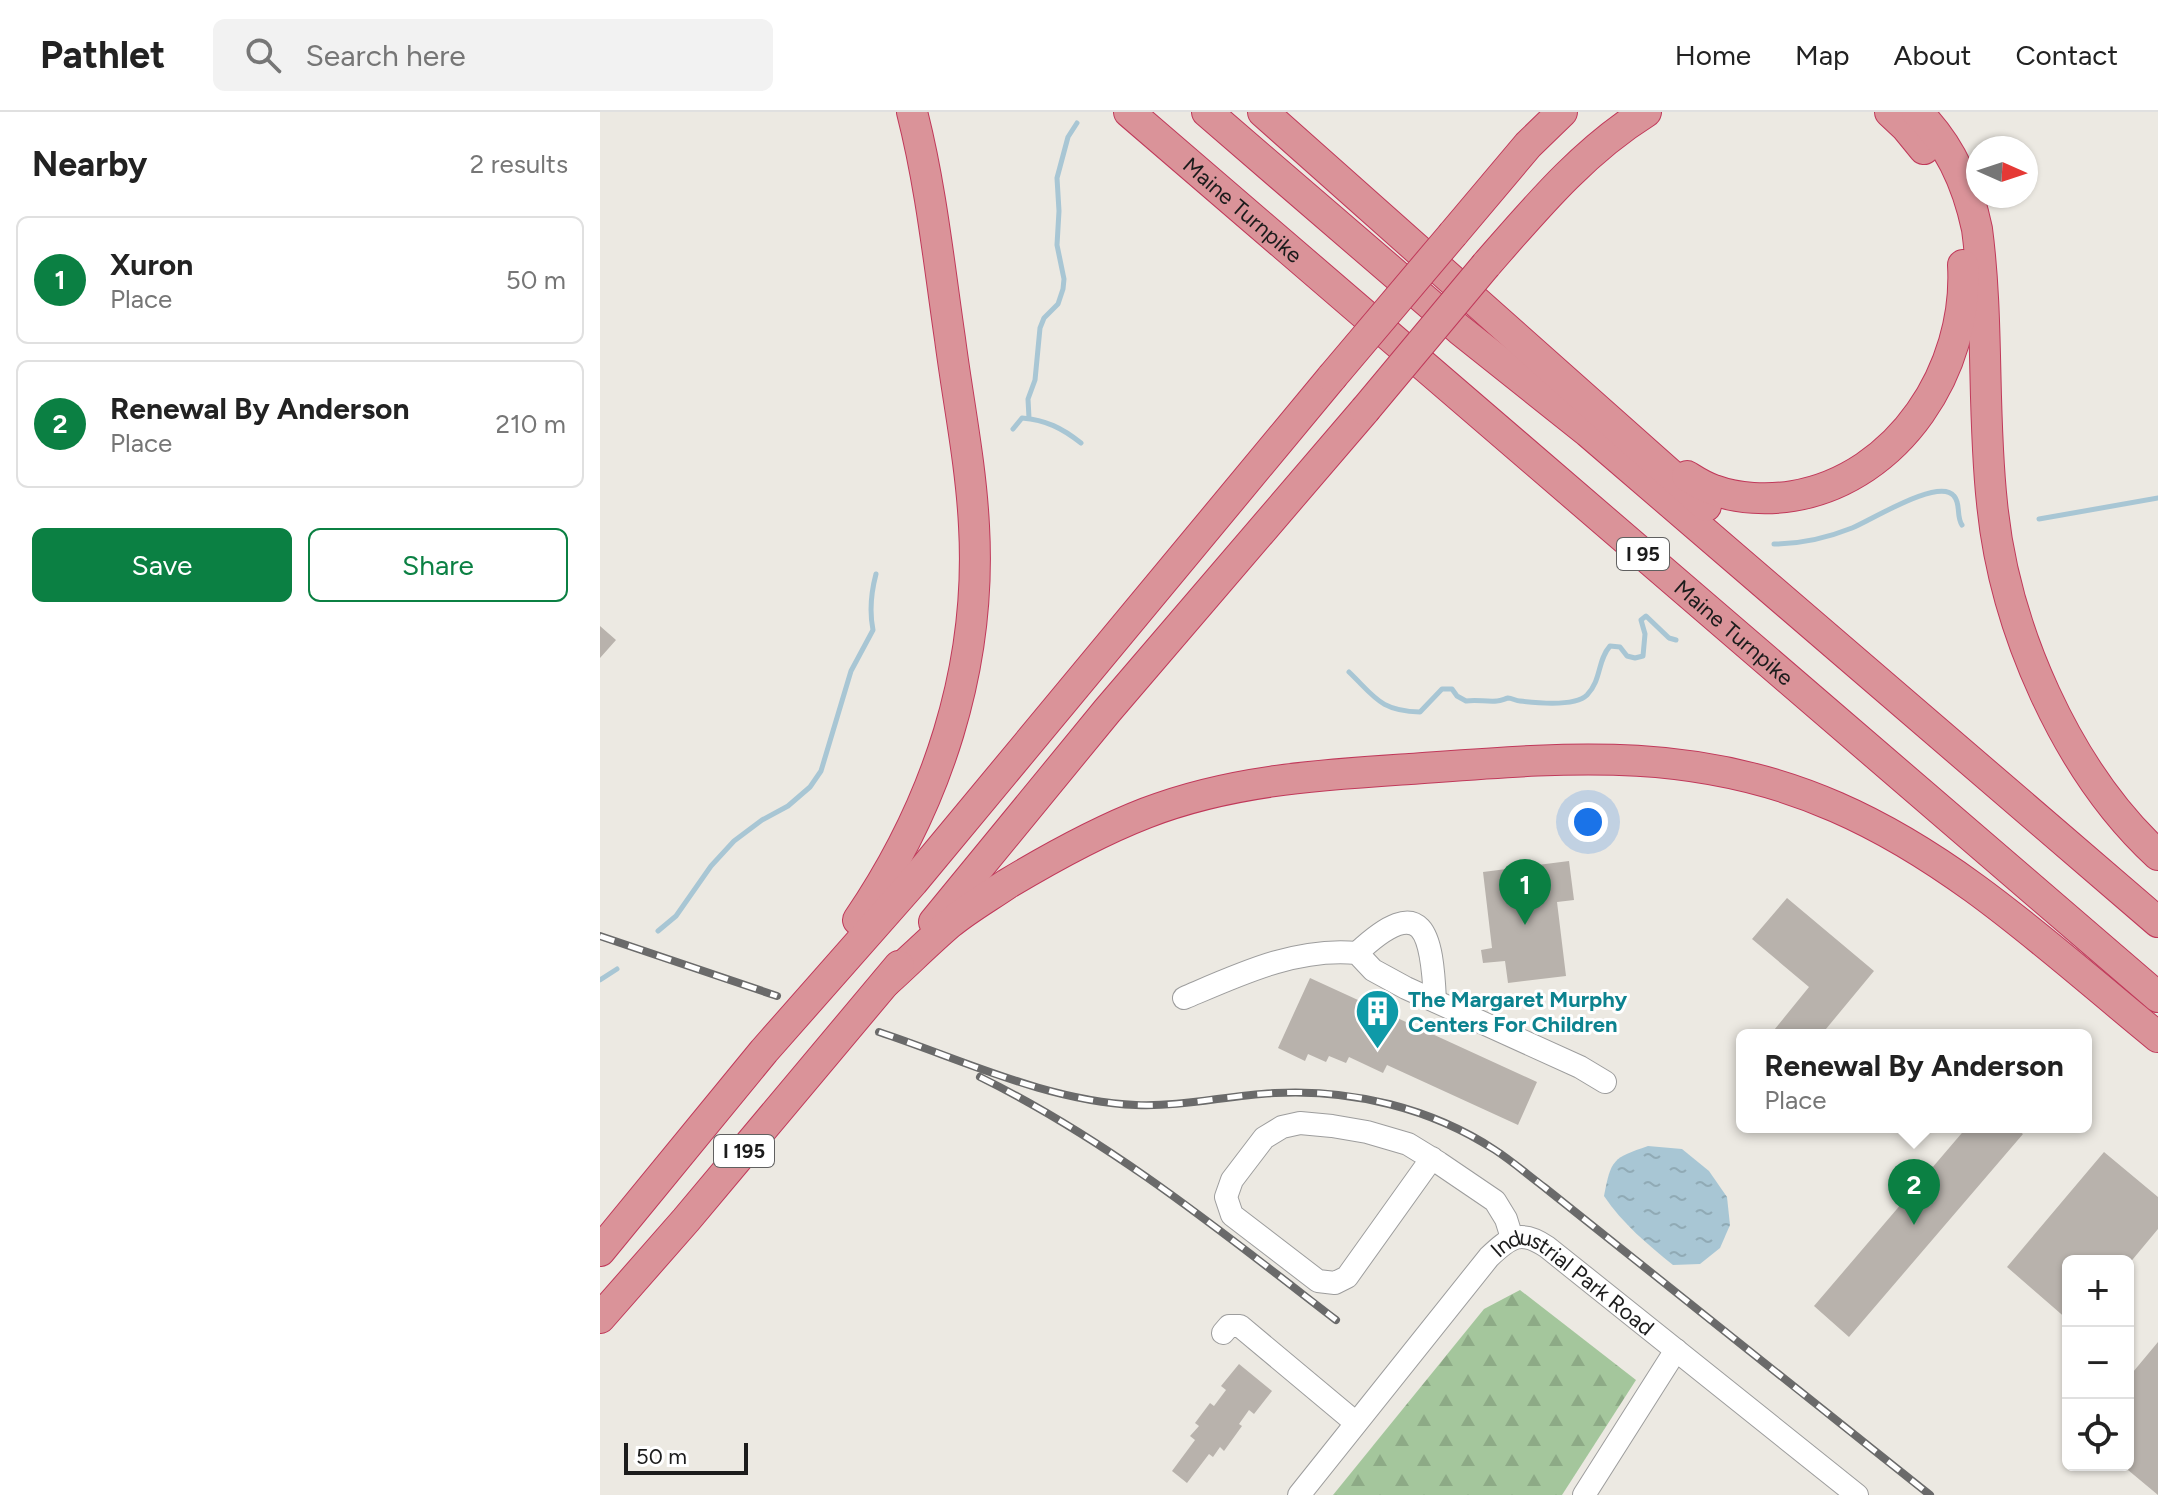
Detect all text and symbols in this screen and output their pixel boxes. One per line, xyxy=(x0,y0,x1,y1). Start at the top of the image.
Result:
search box xyxy=(213,19,773,91)
text: Pathlet xyxy=(40,32,165,78)
icon: search xyxy=(241,33,285,77)
text: Search here xyxy=(305,37,466,74)
text: Home xyxy=(1675,38,1751,72)
text: Map xyxy=(1795,38,1850,72)
text: About xyxy=(1894,38,1971,72)
text: Contact xyxy=(2015,38,2118,72)
north arrow xyxy=(1966,136,2038,208)
text: Nearby xyxy=(32,144,147,185)
text: 2 results xyxy=(470,148,568,180)
street label: Maine Turnpike xyxy=(1177,152,1307,269)
text: Xuron xyxy=(110,246,193,283)
text: 1 xyxy=(55,264,65,296)
text: 50 m xyxy=(506,264,566,296)
text: Place xyxy=(110,283,172,315)
text: Renewal By Anderson xyxy=(110,390,410,427)
text: 2 xyxy=(52,408,68,440)
text: 210 m xyxy=(496,408,566,440)
text: Place xyxy=(110,427,172,459)
button: Save xyxy=(32,528,292,602)
button: Share xyxy=(308,528,568,602)
road number: I 95 xyxy=(1617,538,1669,570)
street label: Maine Turnpike xyxy=(1669,574,1799,691)
your location xyxy=(1568,802,1608,842)
pin: 1 xyxy=(1499,859,1551,925)
place label: The Margaret Murphy Centers For Children xyxy=(1408,986,1627,1038)
building icon: The Margaret Murphy Centers For Children xyxy=(1353,988,1401,1051)
popup xyxy=(1736,1029,2092,1133)
text: Renewal By Anderson xyxy=(1764,1047,2064,1084)
text: Place xyxy=(1764,1084,1827,1116)
road number: I 195 xyxy=(714,1135,774,1167)
pin: 2 xyxy=(1888,1159,1940,1225)
street label: Industrial Park Road xyxy=(1485,1223,1660,1341)
map controls xyxy=(2062,1255,2134,1471)
button: + xyxy=(2062,1255,2134,1327)
button: − xyxy=(2062,1327,2134,1399)
button: locate xyxy=(2062,1399,2134,1471)
scale bar xyxy=(624,1439,748,1475)
text: 50 m xyxy=(636,1443,687,1470)

